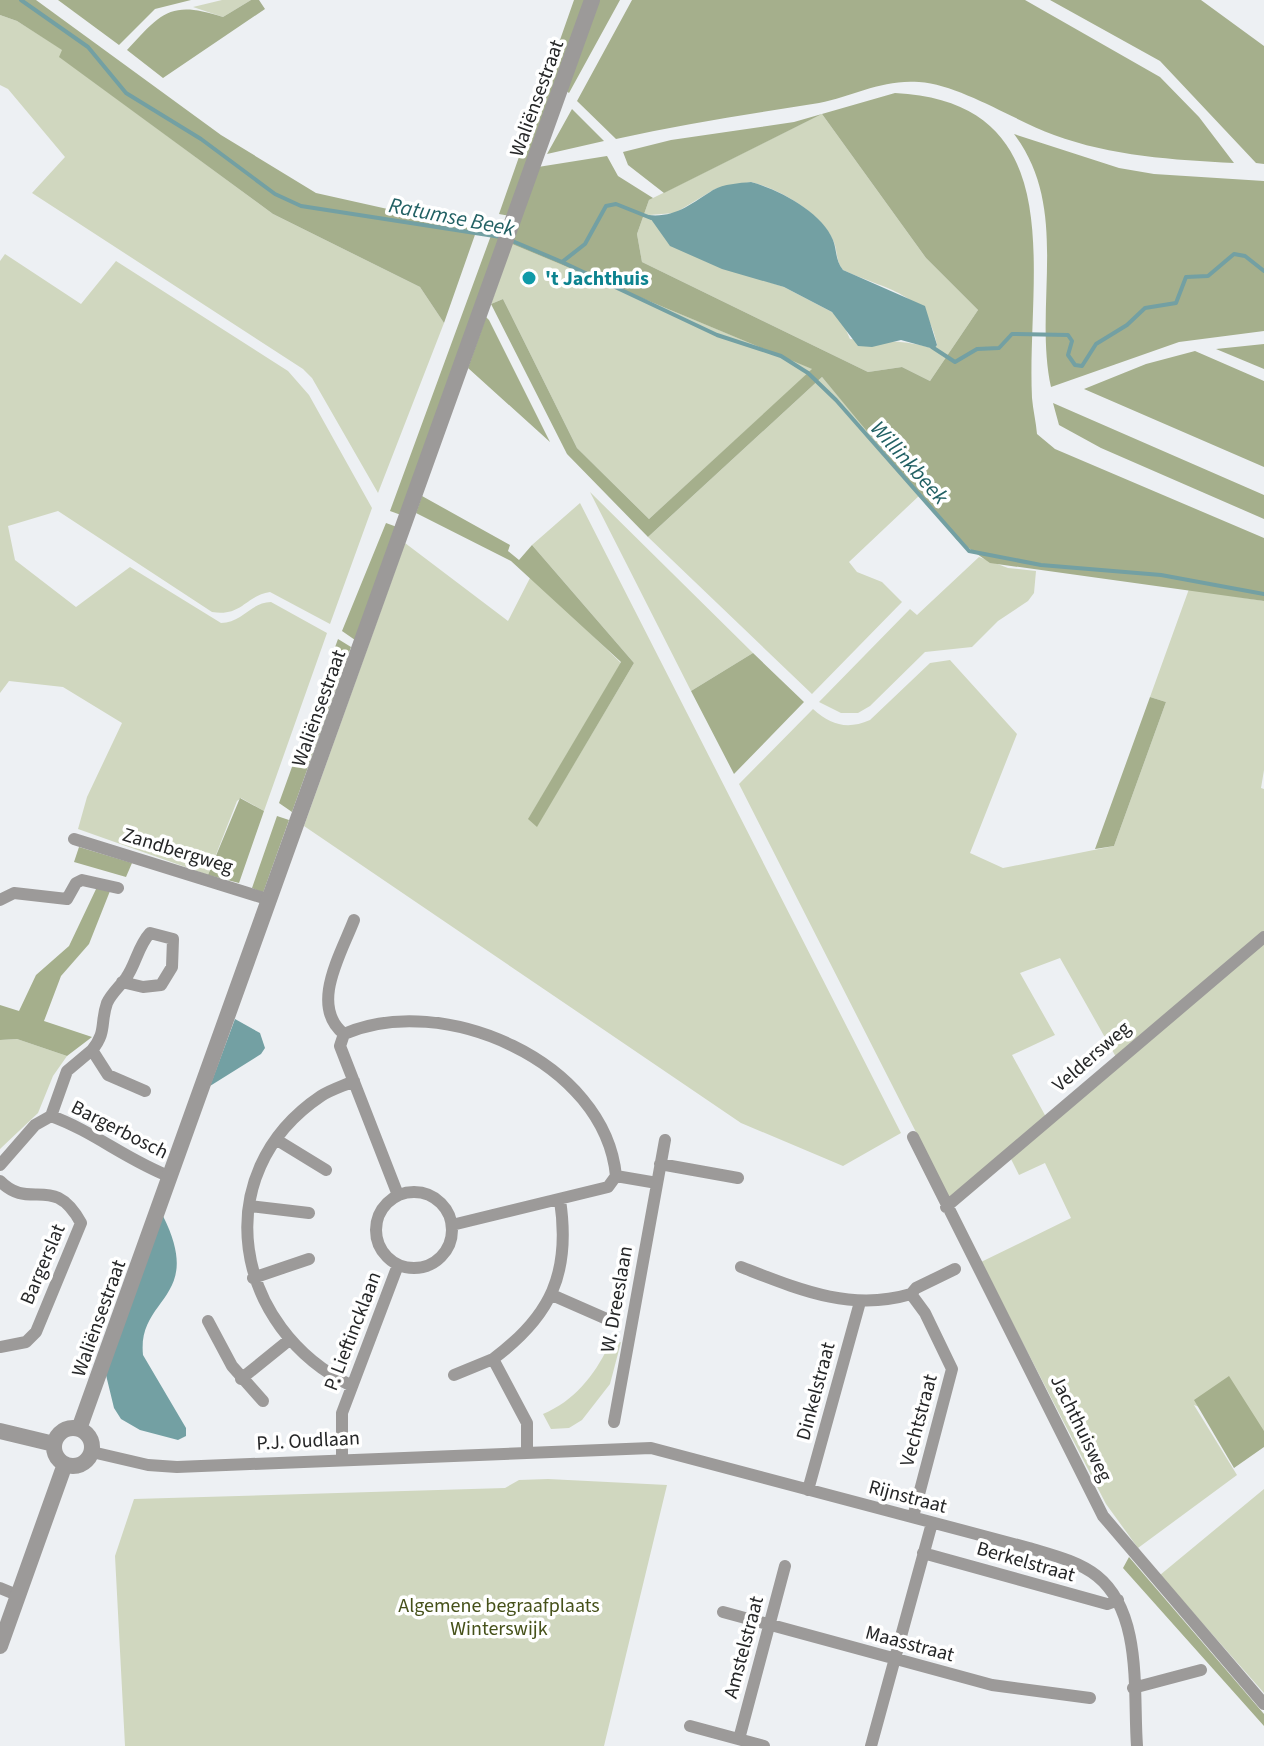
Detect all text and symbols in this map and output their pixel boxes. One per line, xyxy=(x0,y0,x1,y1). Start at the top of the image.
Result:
street label: Waliënsestraat xyxy=(503,36,571,161)
water label: Ratumse Beek xyxy=(386,189,518,245)
place label: 't Jachthuis xyxy=(545,265,649,293)
marker: 't Jachthuis xyxy=(520,269,538,287)
water label: Willinkbeek xyxy=(863,414,956,512)
street label: Waliënsestraat xyxy=(285,646,353,771)
street label: Zandbergweg xyxy=(119,821,237,881)
street label: Veldersweg xyxy=(1046,1015,1137,1099)
street label: Bargerbosch xyxy=(66,1093,173,1166)
street label: Bargerslat xyxy=(13,1219,73,1309)
street label: W. Dreeslaan xyxy=(594,1244,640,1355)
street label: Waliënsestraat xyxy=(65,1256,133,1381)
street label: P. Lieftincklaan xyxy=(317,1268,388,1395)
street label: Dinkelstraat xyxy=(789,1339,843,1443)
street label: Jachthuisweg xyxy=(1043,1370,1119,1487)
street label: Vechtstraat xyxy=(893,1371,945,1469)
street label: P.J. Oudlaan xyxy=(256,1424,361,1458)
street label: Rijnstraat xyxy=(865,1473,950,1521)
street label: Berkelstraat xyxy=(973,1535,1078,1589)
park label: Algemene begraafplaats Winterswijk xyxy=(398,1592,600,1643)
street label: Amstelstraat xyxy=(717,1593,771,1701)
street label: Maasstraat xyxy=(862,1619,958,1669)

